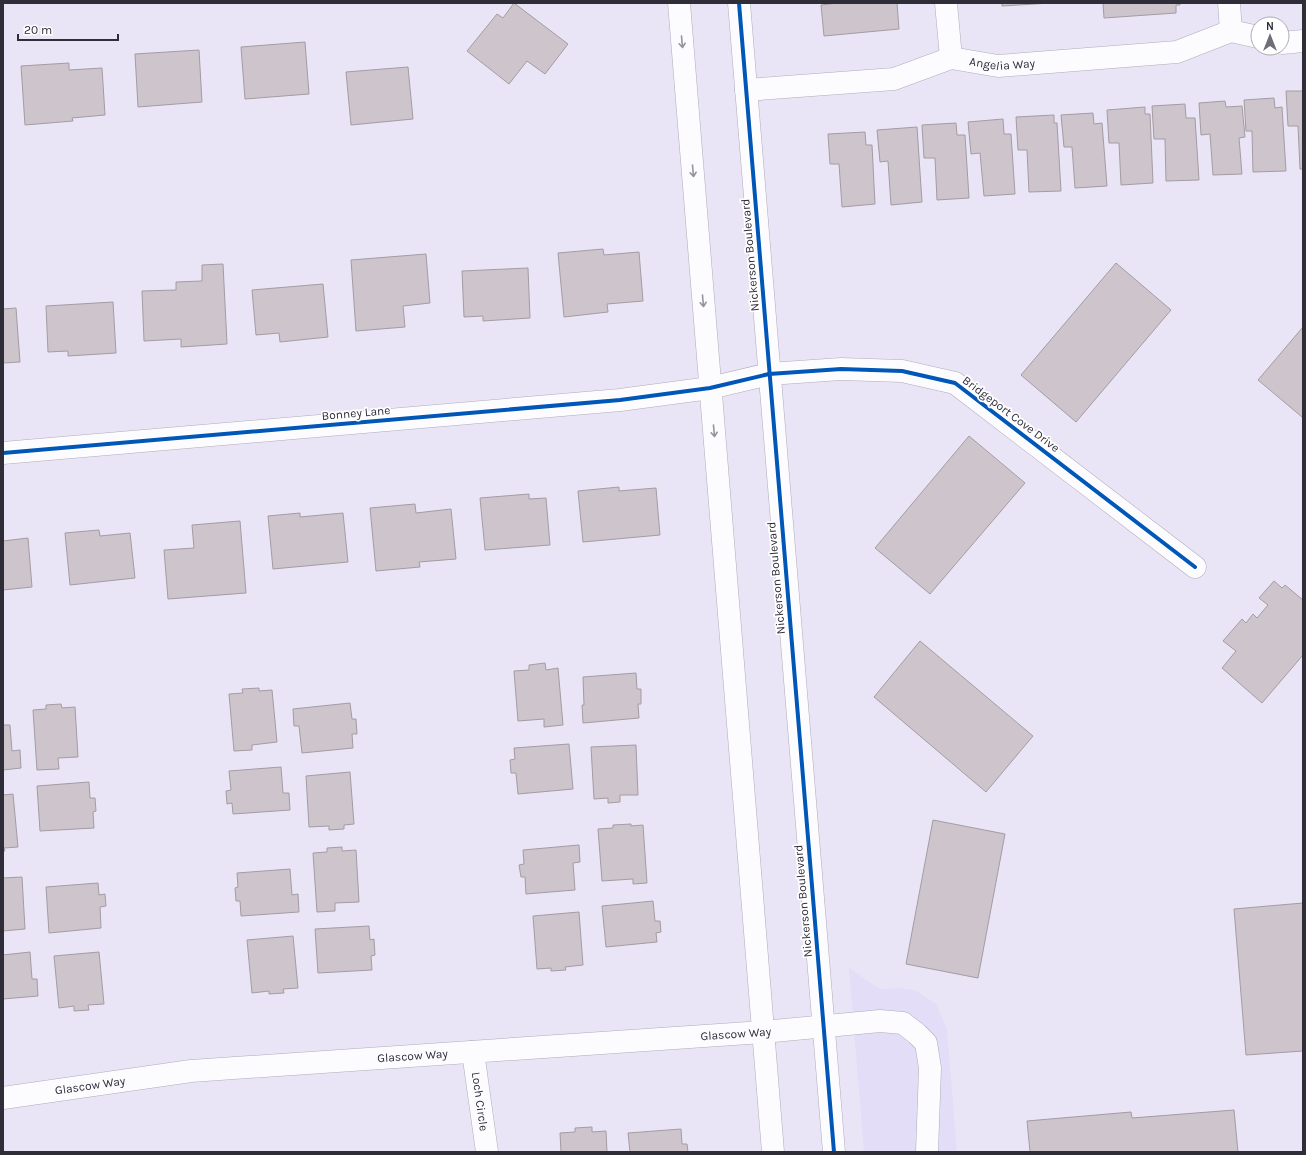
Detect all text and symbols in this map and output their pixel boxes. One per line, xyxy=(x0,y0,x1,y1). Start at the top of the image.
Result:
scale bar xyxy=(18,16,118,42)
north arrow xyxy=(1250,16,1290,56)
text: N xyxy=(1266,20,1274,33)
text: 20 m xyxy=(24,23,52,37)
one-way arrow xyxy=(679,35,686,48)
street label: Angelia Way xyxy=(968,54,1036,73)
one-way arrow xyxy=(689,164,696,177)
street label: Nickerson Boulevard xyxy=(738,198,762,312)
one-way arrow xyxy=(700,294,707,307)
street label: Bridgeport Cove Drive xyxy=(960,373,1062,455)
street label: Bonney Lane xyxy=(321,403,391,423)
one-way arrow xyxy=(710,424,717,437)
street label: Nickerson Boulevard xyxy=(764,521,788,635)
street label: Nickerson Boulevard xyxy=(791,844,815,958)
street label: Glascow Way xyxy=(700,1024,772,1043)
street label: Glascow Way xyxy=(377,1046,449,1065)
street label: Loch Circle xyxy=(469,1071,491,1132)
street label: Glascow Way xyxy=(54,1073,127,1097)

